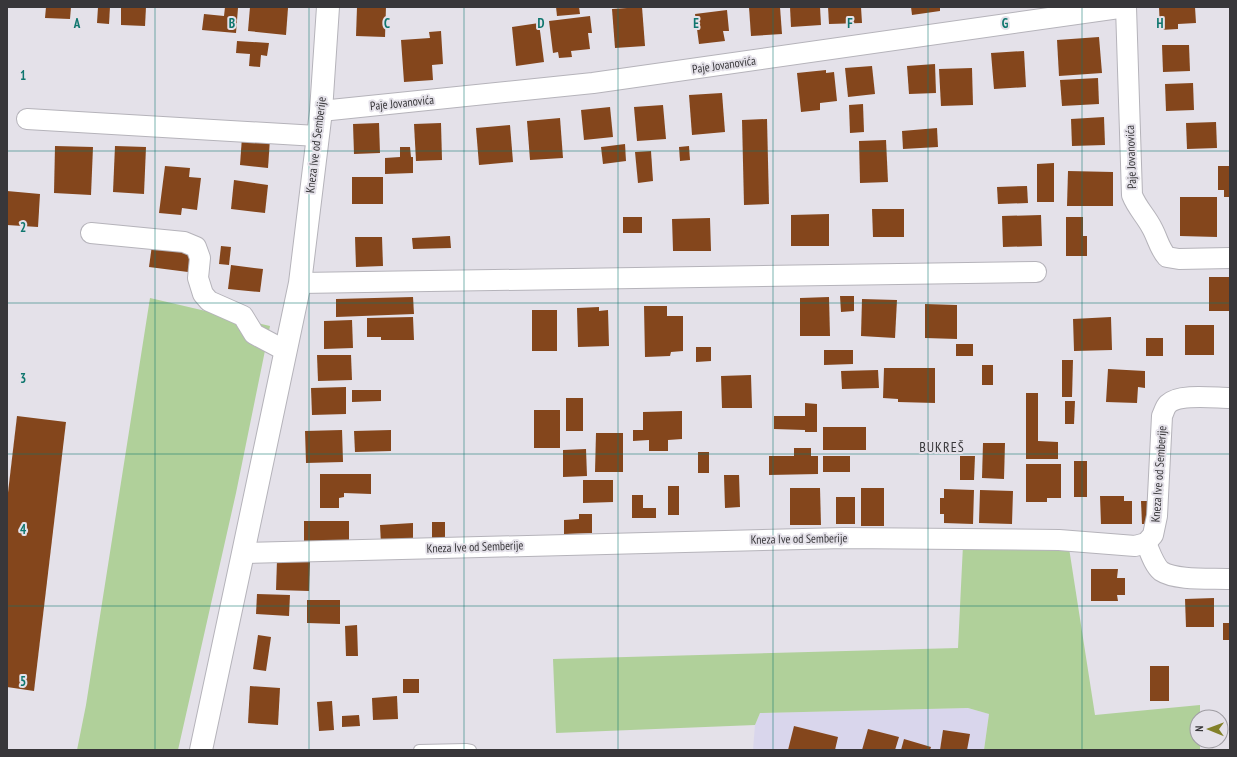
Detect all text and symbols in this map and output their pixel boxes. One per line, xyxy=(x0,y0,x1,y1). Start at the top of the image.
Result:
text: A xyxy=(73,15,81,32)
text: B xyxy=(229,15,235,32)
text: C xyxy=(384,15,390,32)
text: D xyxy=(538,15,545,32)
text: E xyxy=(693,15,699,32)
text: F xyxy=(847,15,853,32)
text: G xyxy=(1002,15,1009,32)
text: H xyxy=(1157,15,1164,32)
street label: Paje Jovanovića xyxy=(691,53,757,76)
text: 1 xyxy=(20,67,26,84)
street label: Paje Jovanovića xyxy=(369,92,435,113)
street label: Kneza Ive od Semberije xyxy=(302,96,329,194)
street label: Paje Jovanovića xyxy=(1122,125,1139,189)
text: 2 xyxy=(20,219,26,236)
text: 3 xyxy=(20,370,26,387)
street label: Kneza Ive od Semberije xyxy=(1148,425,1169,523)
district label: BUKREŠ xyxy=(919,438,965,456)
text: 4 xyxy=(20,521,27,538)
street label: Kneza Ive od Semberije xyxy=(750,530,848,547)
street label: Kneza Ive od Semberije xyxy=(426,537,524,556)
text: 5 xyxy=(20,673,26,690)
north arrow xyxy=(1189,709,1229,749)
text: N xyxy=(1192,726,1206,732)

